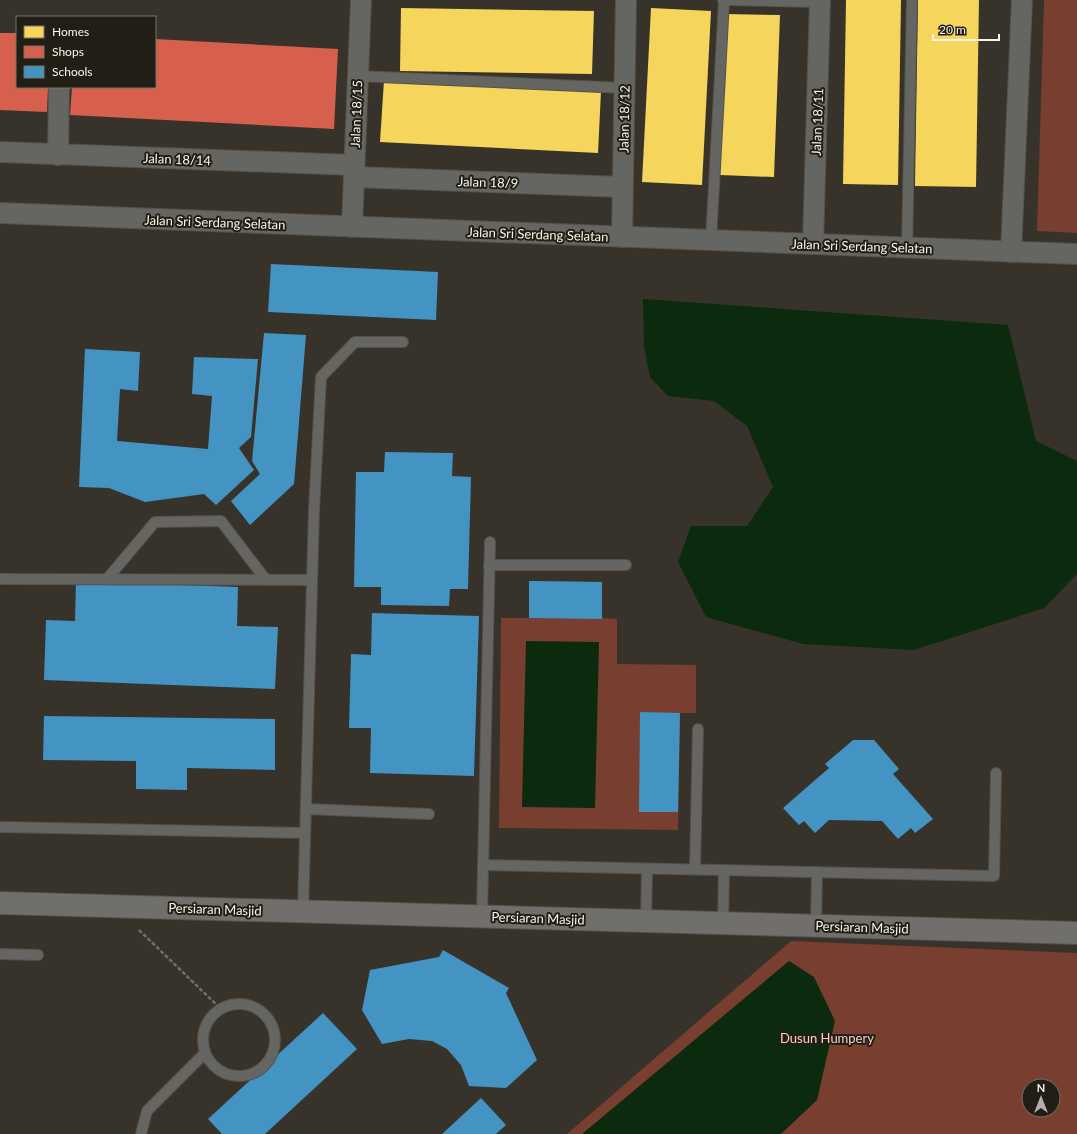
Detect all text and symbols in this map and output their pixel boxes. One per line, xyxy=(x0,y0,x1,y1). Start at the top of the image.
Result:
legend xyxy=(16,16,156,88)
scale bar xyxy=(933,16,999,42)
text: 20 m xyxy=(939,22,966,37)
text: Homes xyxy=(52,24,89,39)
text: Shops xyxy=(52,44,84,59)
text: Schools xyxy=(52,64,93,79)
street label: Jalan 18/15 xyxy=(347,80,365,148)
street label: Jalan 18/12 xyxy=(615,85,633,153)
street label: Jalan 18/11 xyxy=(808,88,826,156)
street label: Jalan 18/14 xyxy=(143,150,212,168)
street label: Jalan 18/9 xyxy=(458,173,518,191)
street label: Jalan Sri Serdang Selatan xyxy=(144,212,286,232)
street label: Jalan Sri Serdang Selatan xyxy=(467,224,609,244)
street label: Jalan Sri Serdang Selatan xyxy=(791,236,933,256)
street label: Persiaran Masjid xyxy=(168,899,262,919)
street label: Persiaran Masjid xyxy=(491,908,585,928)
street label: Persiaran Masjid xyxy=(815,917,909,937)
park label: Dusun Humpery xyxy=(780,1030,874,1046)
north arrow xyxy=(1021,1078,1061,1118)
text: N xyxy=(1037,1081,1045,1094)

